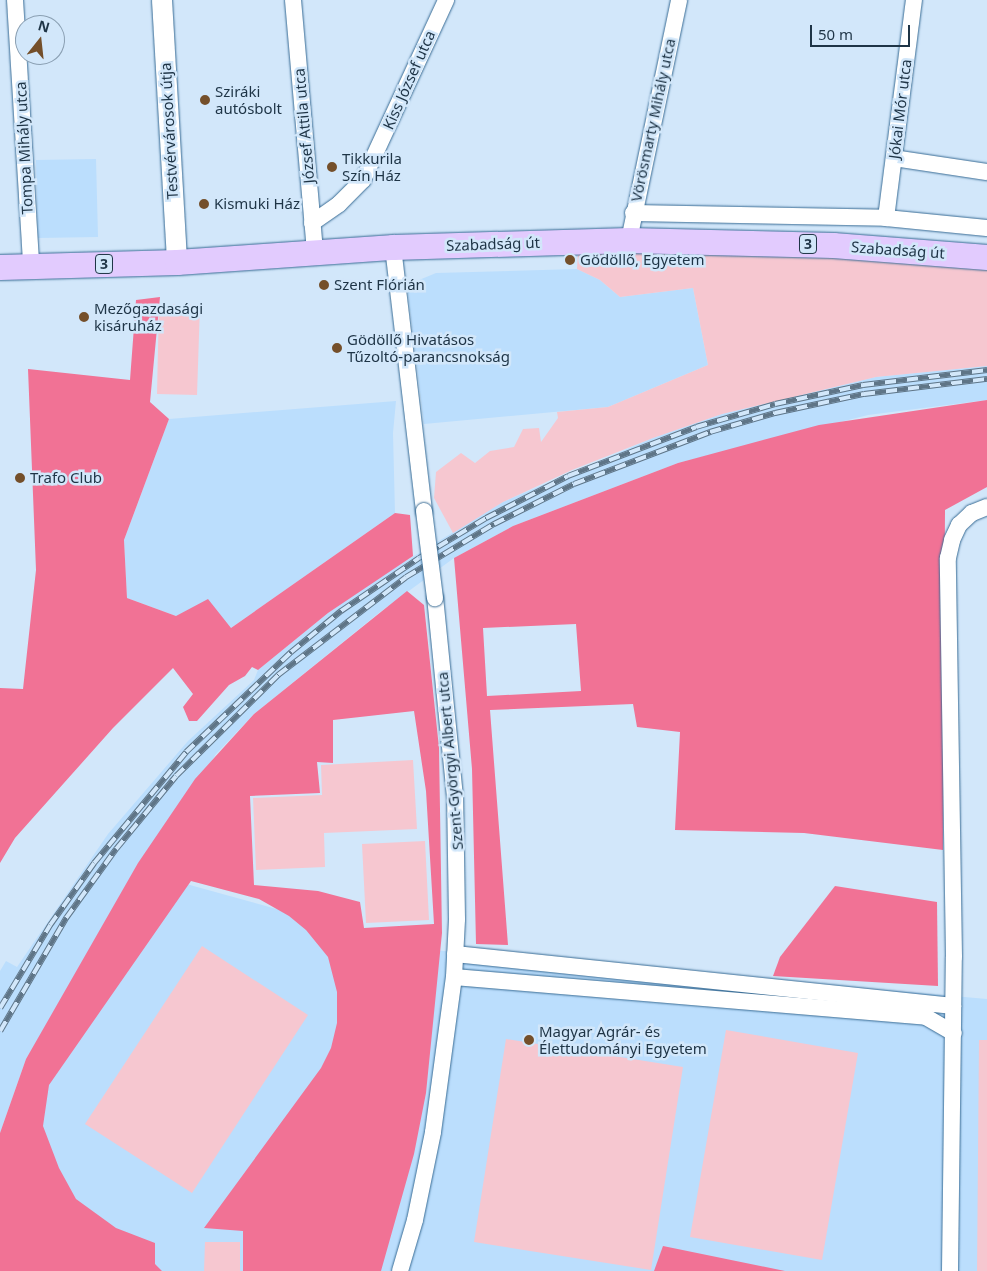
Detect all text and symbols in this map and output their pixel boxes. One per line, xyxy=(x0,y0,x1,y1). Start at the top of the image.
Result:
north arrow xyxy=(15,15,65,65)
text: N xyxy=(36,15,52,37)
scale bar xyxy=(812,15,912,47)
text: 50 m xyxy=(818,24,853,44)
street label: Kiss József utca xyxy=(379,28,439,132)
street label: Vörösmarty Mihály utca xyxy=(627,37,679,203)
street label: Jókai Mór utca xyxy=(885,58,915,160)
street label: Testvérvárosok útja xyxy=(156,62,182,200)
street label: József Attila utca xyxy=(290,68,318,184)
street label: Tompa Mihály utca xyxy=(12,81,36,215)
place label: Sziráki autósbolt xyxy=(215,82,282,117)
marker: Sziráki autósbolt xyxy=(199,94,211,106)
place label: Tikkurila Szín Ház xyxy=(342,149,402,184)
marker: Tikkurila Szín Ház xyxy=(326,161,338,173)
place label: Kismuki Ház xyxy=(214,195,300,213)
marker: Kismuki Ház xyxy=(198,198,210,210)
road number: 3 xyxy=(798,232,818,255)
street label: Szabadság út xyxy=(446,233,540,255)
street label: Szabadság út xyxy=(850,238,946,262)
place label: Gödöllő, Egyetem xyxy=(580,251,705,269)
road number: 3 xyxy=(94,252,114,276)
marker: Gödöllő, Egyetem xyxy=(564,254,576,266)
place label: Szent Flórián xyxy=(334,276,425,294)
marker: Szent Flórián xyxy=(318,279,330,291)
place label: Mezőgazdasági kisáruház xyxy=(94,299,203,334)
marker: Mezőgazdasági kisáruház xyxy=(78,311,90,323)
place label: Gödöllő Hivatásos Tűzoltó-parancsnokság xyxy=(347,330,510,365)
marker: Gödöllő Hivatásos Tűzoltó-parancsnokság xyxy=(331,342,343,354)
place label: Trafo Club xyxy=(30,469,102,487)
marker: Trafo Club xyxy=(14,472,26,484)
street label: Szent-Györgyi Albert utca xyxy=(433,671,467,851)
place label: Magyar Agrár- és Élettudományi Egyetem xyxy=(539,1022,707,1057)
marker: Magyar Agrár- és Élettudományi Egyetem xyxy=(523,1034,535,1046)

